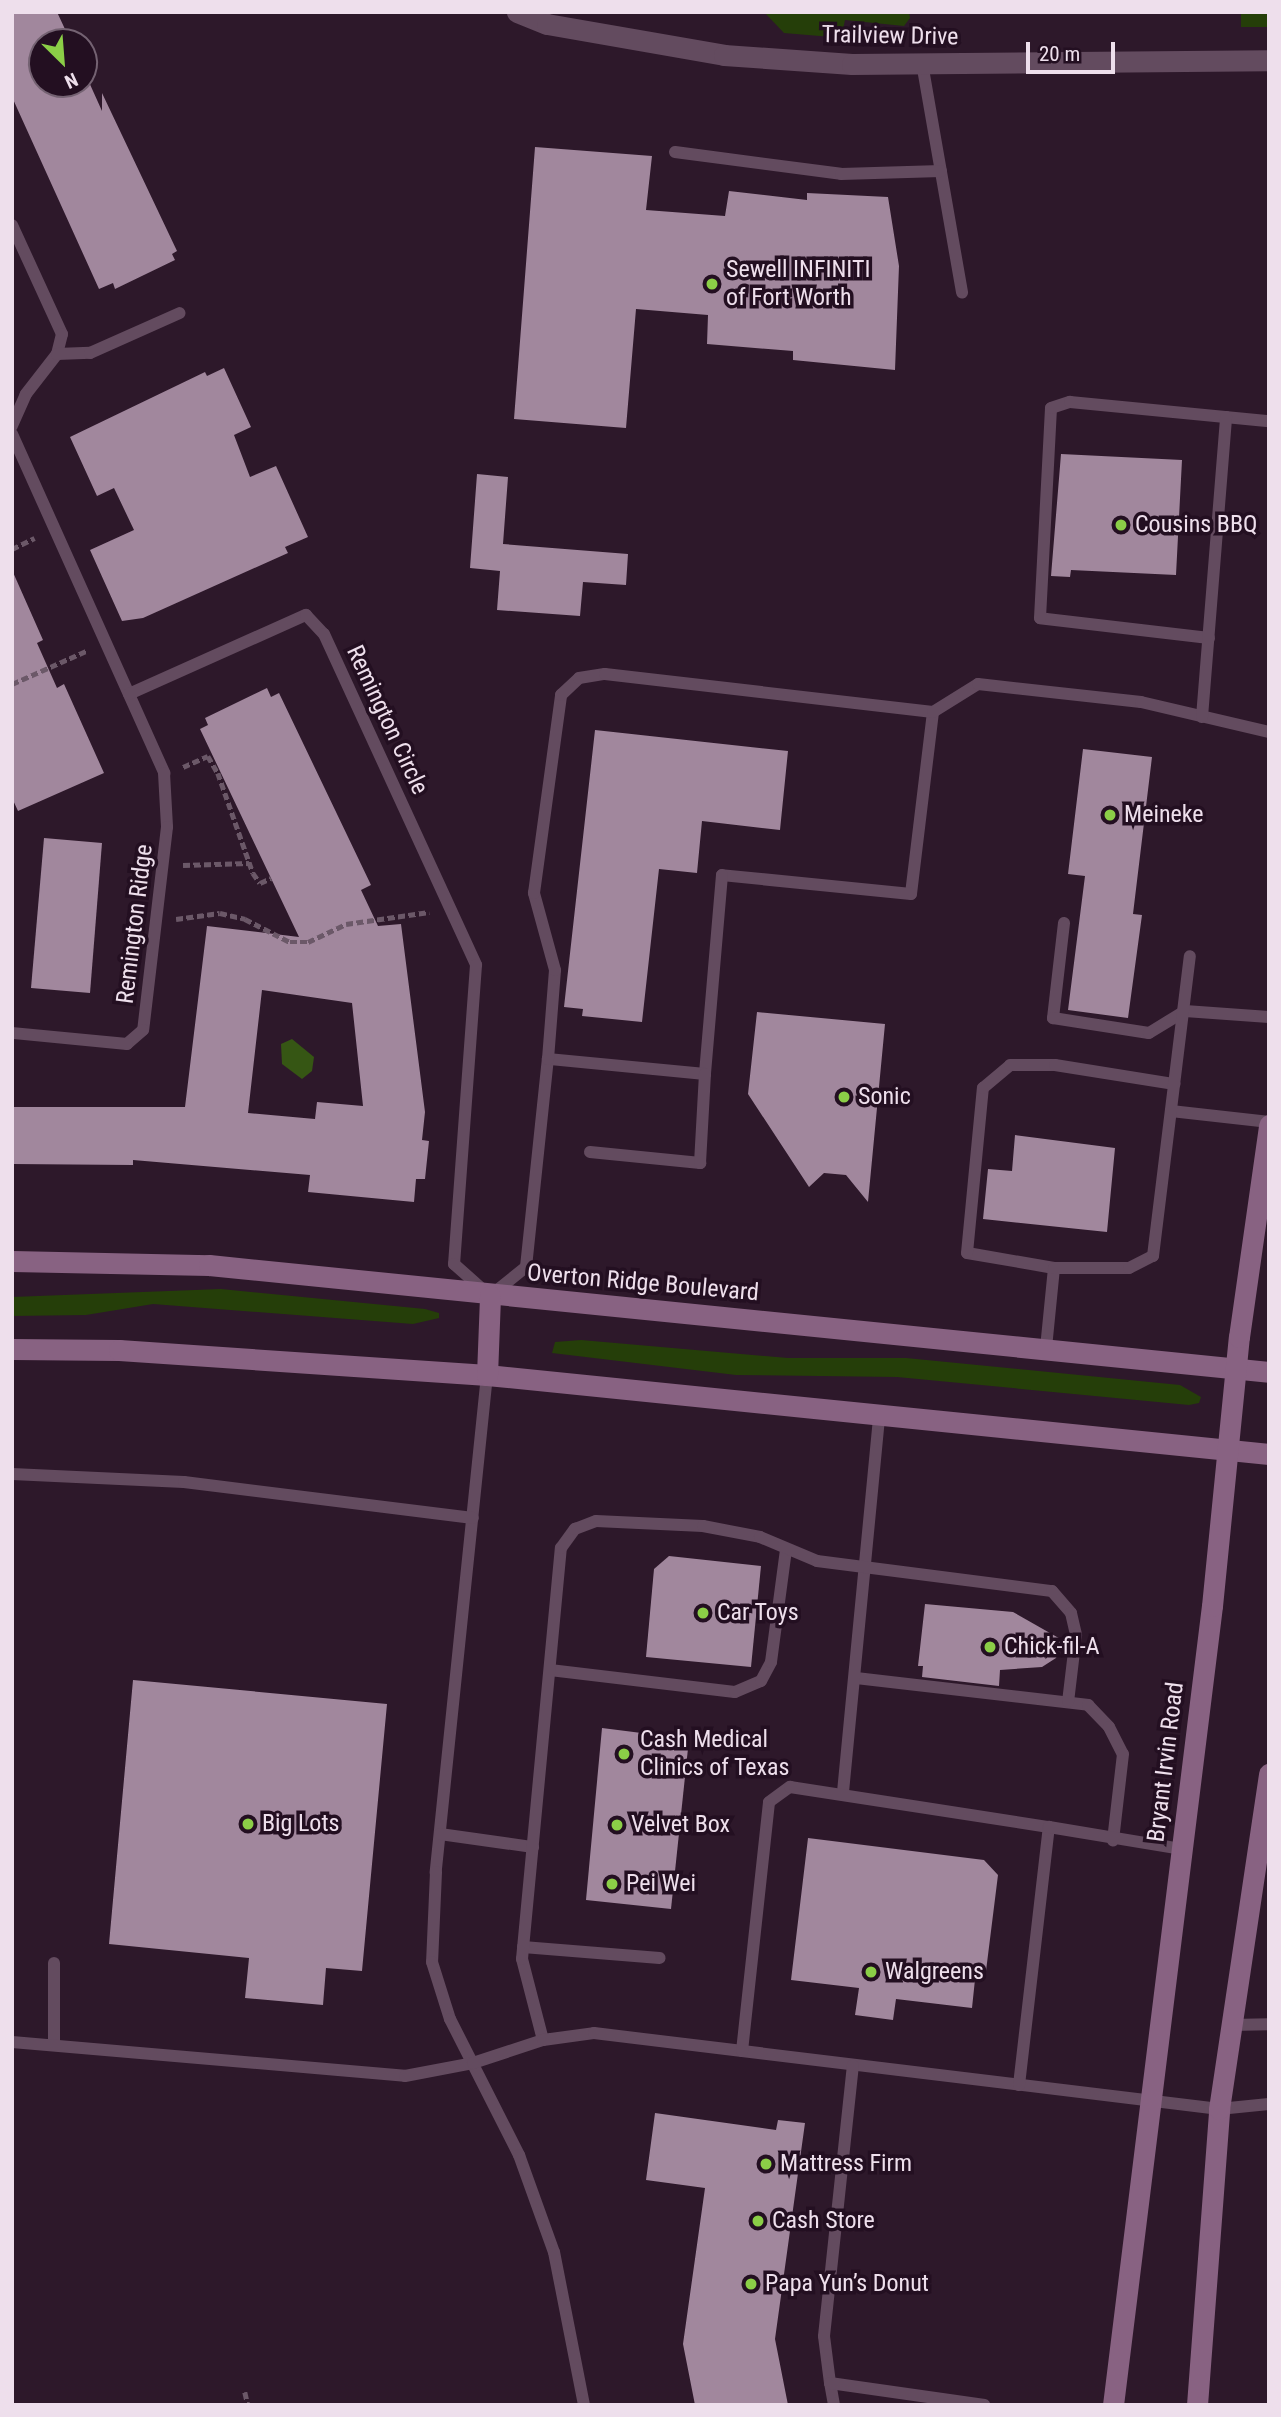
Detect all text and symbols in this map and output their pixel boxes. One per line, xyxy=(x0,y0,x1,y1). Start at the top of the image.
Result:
street label: Trailview Drive xyxy=(821,20,959,52)
north arrow xyxy=(28,28,98,98)
scale bar xyxy=(1029,28,1118,72)
text: 20 m xyxy=(1039,42,1080,66)
text: N xyxy=(61,68,81,94)
place label: Sewell INFINITI of Fort Worth xyxy=(726,256,871,312)
marker: Sewell INFINITI of Fort Worth xyxy=(704,276,720,292)
place label: Cousins BBQ xyxy=(1135,511,1257,539)
marker: Cousins BBQ xyxy=(1113,517,1129,533)
street label: Remington Circle xyxy=(340,641,434,799)
place label: Meineke xyxy=(1124,801,1204,829)
marker: Meineke xyxy=(1102,807,1118,823)
street label: Remington Ridge xyxy=(111,843,159,1005)
place label: Sonic xyxy=(858,1083,911,1111)
marker: Sonic xyxy=(836,1089,852,1105)
street label: Overton Ridge Boulevard xyxy=(526,1259,760,1307)
place label: Car Toys xyxy=(717,1599,799,1627)
marker: Car Toys xyxy=(695,1605,711,1621)
place label: Chick-fil-A xyxy=(1004,1633,1100,1661)
marker: Chick-fil-A xyxy=(982,1639,998,1655)
street label: Bryant Irvin Road xyxy=(1142,1680,1190,1844)
place label: Cash Medical Clinics of Texas xyxy=(640,1726,790,1782)
marker: Cash Medical Clinics of Texas xyxy=(614,1744,634,1764)
place label: Big Lots xyxy=(262,1810,339,1838)
place label: Velvet Box xyxy=(631,1811,730,1839)
marker: Big Lots xyxy=(240,1816,256,1832)
marker: Velvet Box xyxy=(609,1817,625,1833)
place label: Pei Wei xyxy=(626,1870,696,1898)
marker: Pei Wei xyxy=(604,1876,620,1892)
place label: Walgreens xyxy=(885,1958,984,1986)
marker: Walgreens xyxy=(863,1964,879,1980)
place label: Mattress Firm xyxy=(780,2150,912,2178)
marker: Mattress Firm xyxy=(758,2156,774,2172)
place label: Cash Store xyxy=(772,2207,875,2235)
marker: Cash Store xyxy=(750,2213,766,2229)
place label: Papa Yun’s Donut xyxy=(765,2270,929,2298)
marker: Papa Yun’s Donut xyxy=(743,2276,759,2292)

